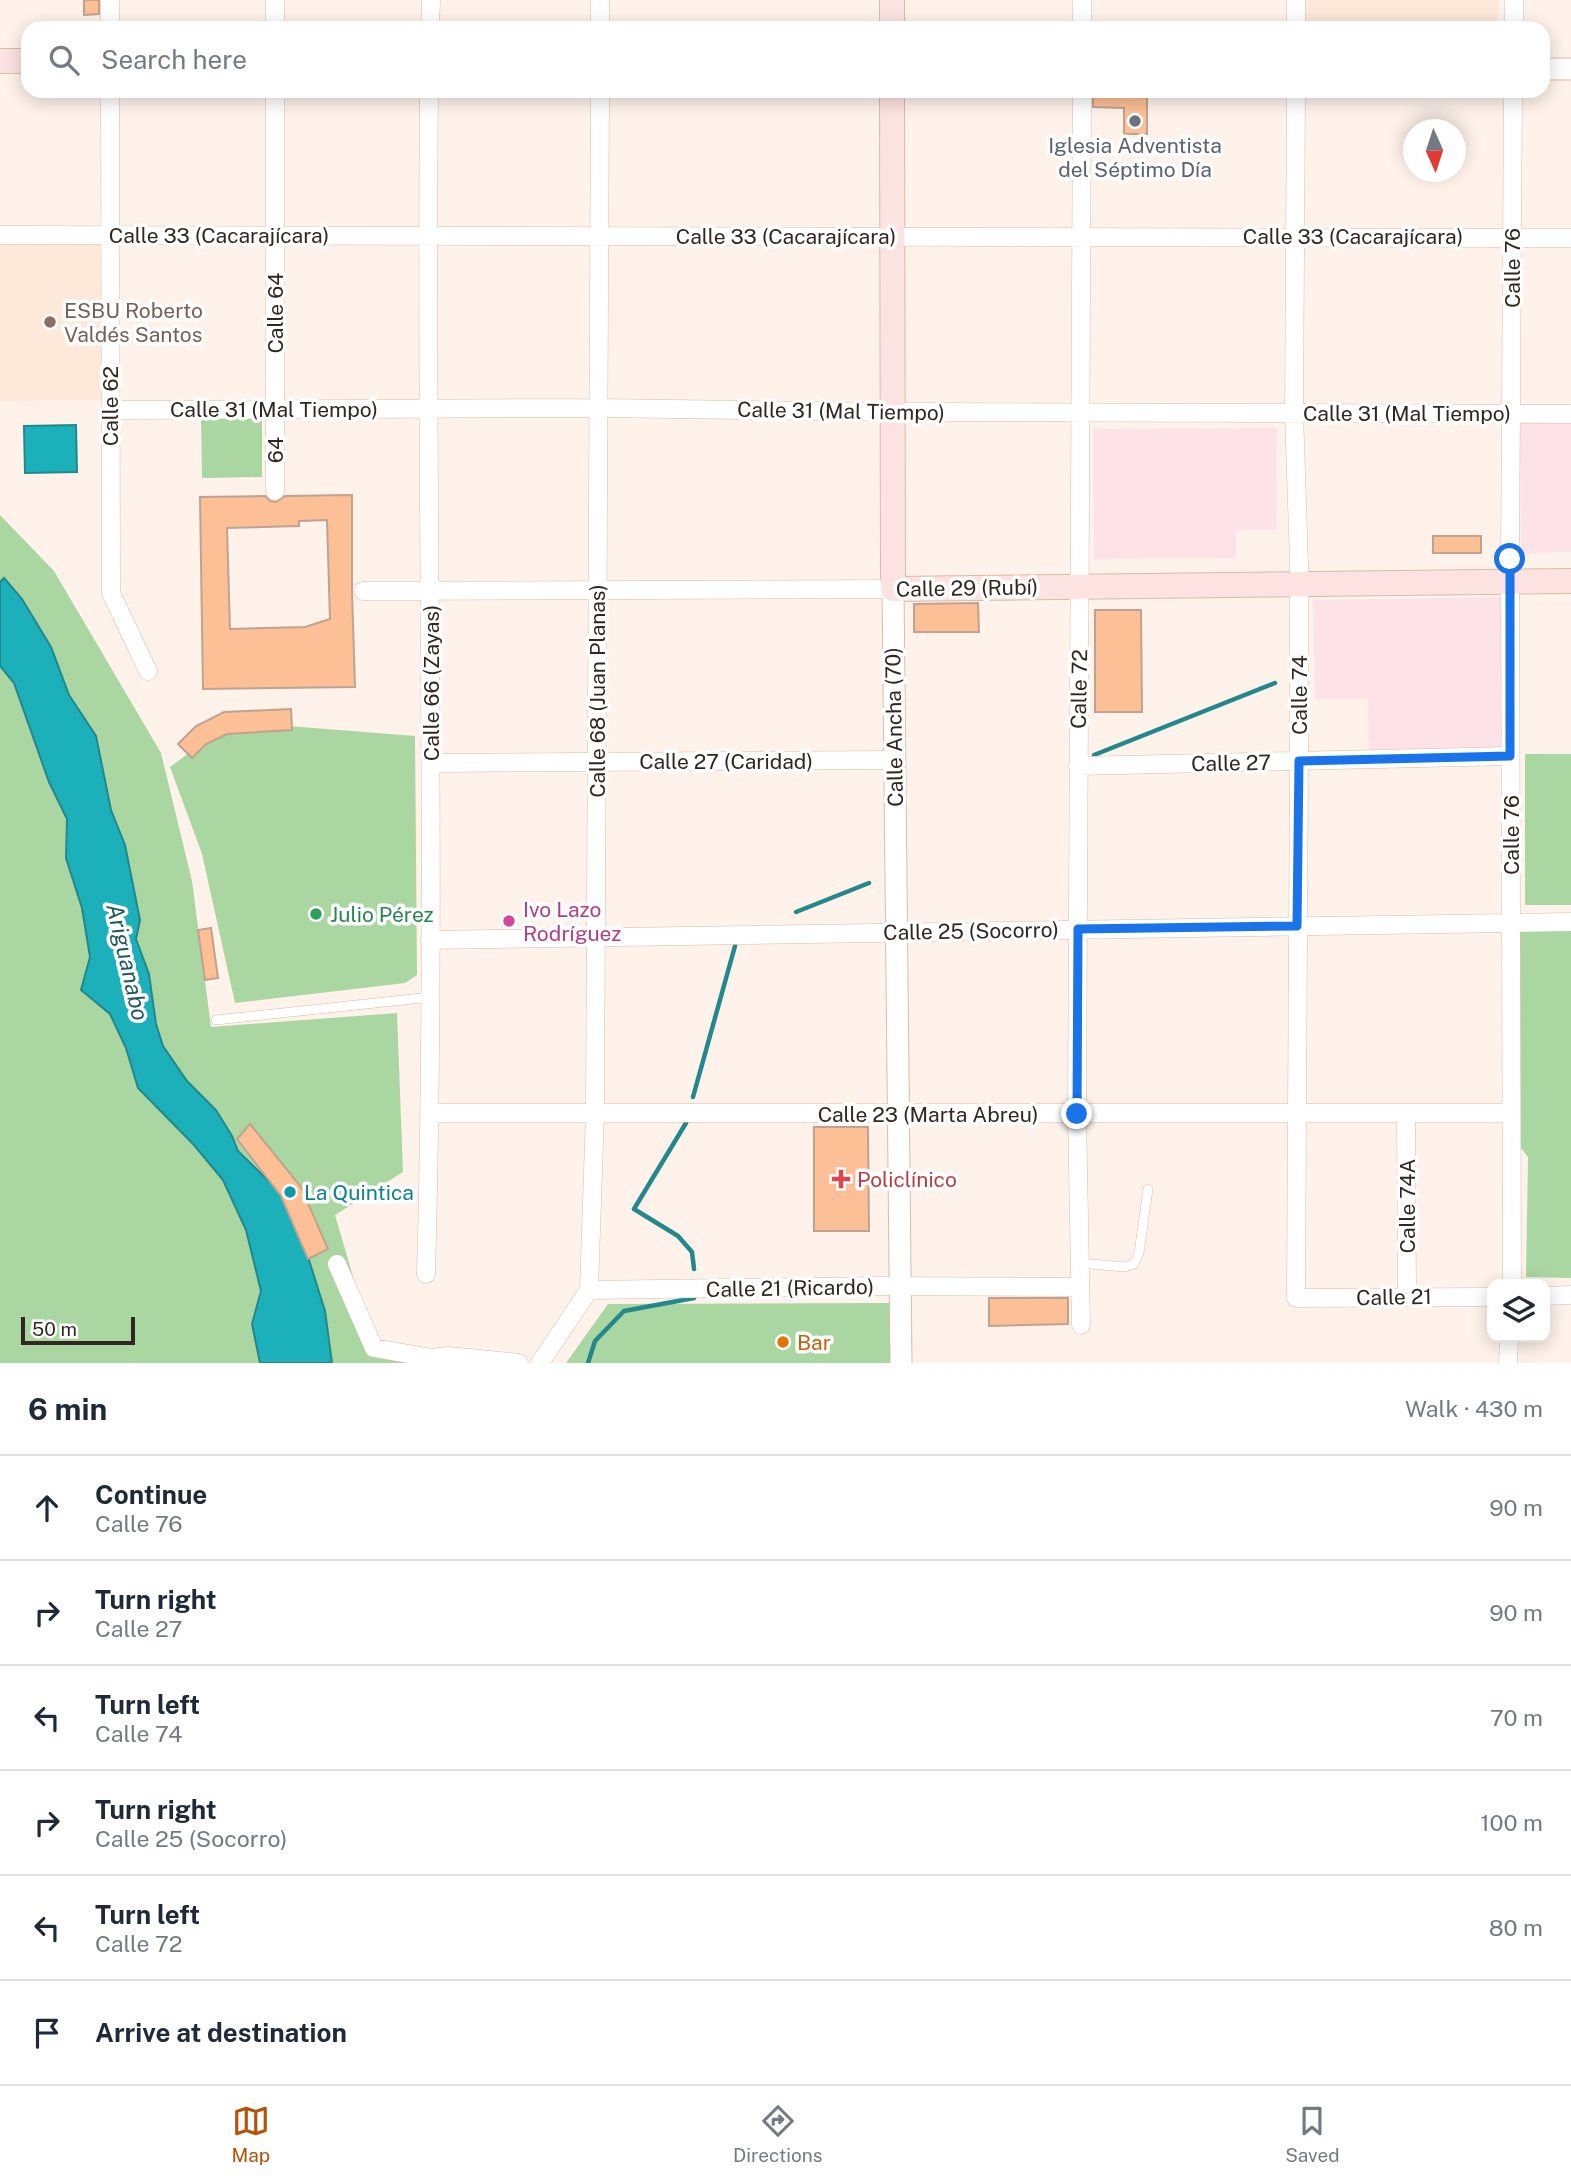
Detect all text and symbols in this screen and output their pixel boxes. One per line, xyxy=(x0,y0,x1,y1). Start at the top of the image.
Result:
search box xyxy=(21,21,1550,98)
icon: search xyxy=(45,41,83,79)
text: Search here xyxy=(101,44,247,75)
marker: Iglesia Adventista del Séptimo Día xyxy=(1127,113,1143,129)
north arrow xyxy=(1403,119,1466,182)
place label: Iglesia Adventista del Séptimo Día xyxy=(1048,133,1222,182)
street label: Calle 33 (Cacarajícara) xyxy=(109,223,329,248)
street label: Calle 33 (Cacarajícara) xyxy=(676,224,896,249)
street label: Calle 33 (Cacarajícara) xyxy=(1243,224,1463,249)
street label: Calle 76 xyxy=(1500,228,1525,308)
street label: Calle 64 xyxy=(263,273,288,353)
place label: ESBU Roberto Valdés Santos xyxy=(64,298,203,347)
marker: ESBU Roberto Valdés Santos xyxy=(42,314,58,330)
street label: Calle 62 xyxy=(98,366,123,446)
street label: Calle 31 (Mal Tiempo) xyxy=(170,397,378,422)
street label: Calle 31 (Mal Tiempo) xyxy=(737,397,945,425)
street label: Calle 31 (Mal Tiempo) xyxy=(1303,401,1511,426)
street label: 64 xyxy=(263,437,288,463)
route start xyxy=(1494,543,1525,574)
street label: Calle 29 (Rubí) xyxy=(896,574,1038,602)
street label: Calle 68 (Juan Planas) xyxy=(585,584,610,798)
street label: Calle 66 (Zayas) xyxy=(419,605,444,761)
street label: Calle Ancha (70) xyxy=(880,647,908,807)
street label: Calle 72 xyxy=(1066,649,1092,729)
street label: Calle 74 xyxy=(1287,655,1312,735)
street label: Calle 27 (Caridad) xyxy=(639,749,813,774)
street label: Calle 27 xyxy=(1191,750,1271,776)
street label: Calle 76 xyxy=(1499,795,1524,875)
place label: Ivo Lazo Rodríguez xyxy=(523,897,621,946)
water label: Ariguanabo xyxy=(101,901,155,1023)
place label: Julio Pérez xyxy=(330,902,434,927)
marker: Julio Pérez xyxy=(308,906,324,922)
marker: Ivo Lazo Rodríguez xyxy=(501,913,517,929)
street label: Calle 25 (Socorro) xyxy=(883,917,1059,945)
route end xyxy=(1061,1098,1092,1129)
street label: Calle 23 (Marta Abreu) xyxy=(818,1102,1038,1127)
street label: Calle 74A xyxy=(1395,1158,1420,1253)
place label: Policlínico xyxy=(857,1167,957,1192)
marker: Policlínico xyxy=(831,1169,851,1189)
place label: La Quintica xyxy=(304,1180,414,1205)
marker: La Quintica xyxy=(282,1184,298,1200)
street label: Calle 21 (Ricardo) xyxy=(706,1274,874,1302)
map controls xyxy=(1487,1279,1550,1342)
button: layers xyxy=(1487,1279,1550,1342)
street label: Calle 21 xyxy=(1356,1284,1432,1310)
scale bar xyxy=(21,1314,135,1346)
text: 50 m xyxy=(32,1318,77,1340)
place label: Bar xyxy=(797,1330,831,1355)
marker: Bar xyxy=(775,1334,791,1350)
text: 6 min xyxy=(28,1391,107,1427)
text: Walk · 430 m xyxy=(1405,1395,1543,1422)
text: Continue xyxy=(95,1479,207,1510)
icon: ahead xyxy=(28,1489,66,1527)
text: 90 m xyxy=(1489,1494,1543,1521)
text: Calle 76 xyxy=(95,1510,183,1537)
text: Turn right xyxy=(95,1584,217,1615)
icon: right xyxy=(28,1594,66,1632)
text: 90 m xyxy=(1489,1599,1543,1626)
text: Calle 27 xyxy=(95,1615,182,1642)
text: Turn left xyxy=(95,1689,200,1720)
icon: left xyxy=(28,1699,66,1737)
text: 70 m xyxy=(1490,1704,1543,1731)
text: Calle 74 xyxy=(95,1720,183,1747)
text: Turn right xyxy=(95,1794,217,1825)
icon: right xyxy=(28,1804,66,1842)
text: 100 m xyxy=(1480,1809,1543,1836)
text: Calle 25 (Socorro) xyxy=(95,1825,287,1852)
text: Turn left xyxy=(95,1899,200,1930)
icon: left xyxy=(28,1909,66,1947)
text: 80 m xyxy=(1489,1914,1543,1941)
text: Calle 72 xyxy=(95,1930,183,1957)
icon: arrive xyxy=(28,2014,66,2052)
text: Arrive at destination xyxy=(95,2017,347,2048)
tab: Map xyxy=(231,2102,270,2166)
tab: Directions xyxy=(733,2102,822,2166)
tab: Saved xyxy=(1285,2102,1340,2166)

